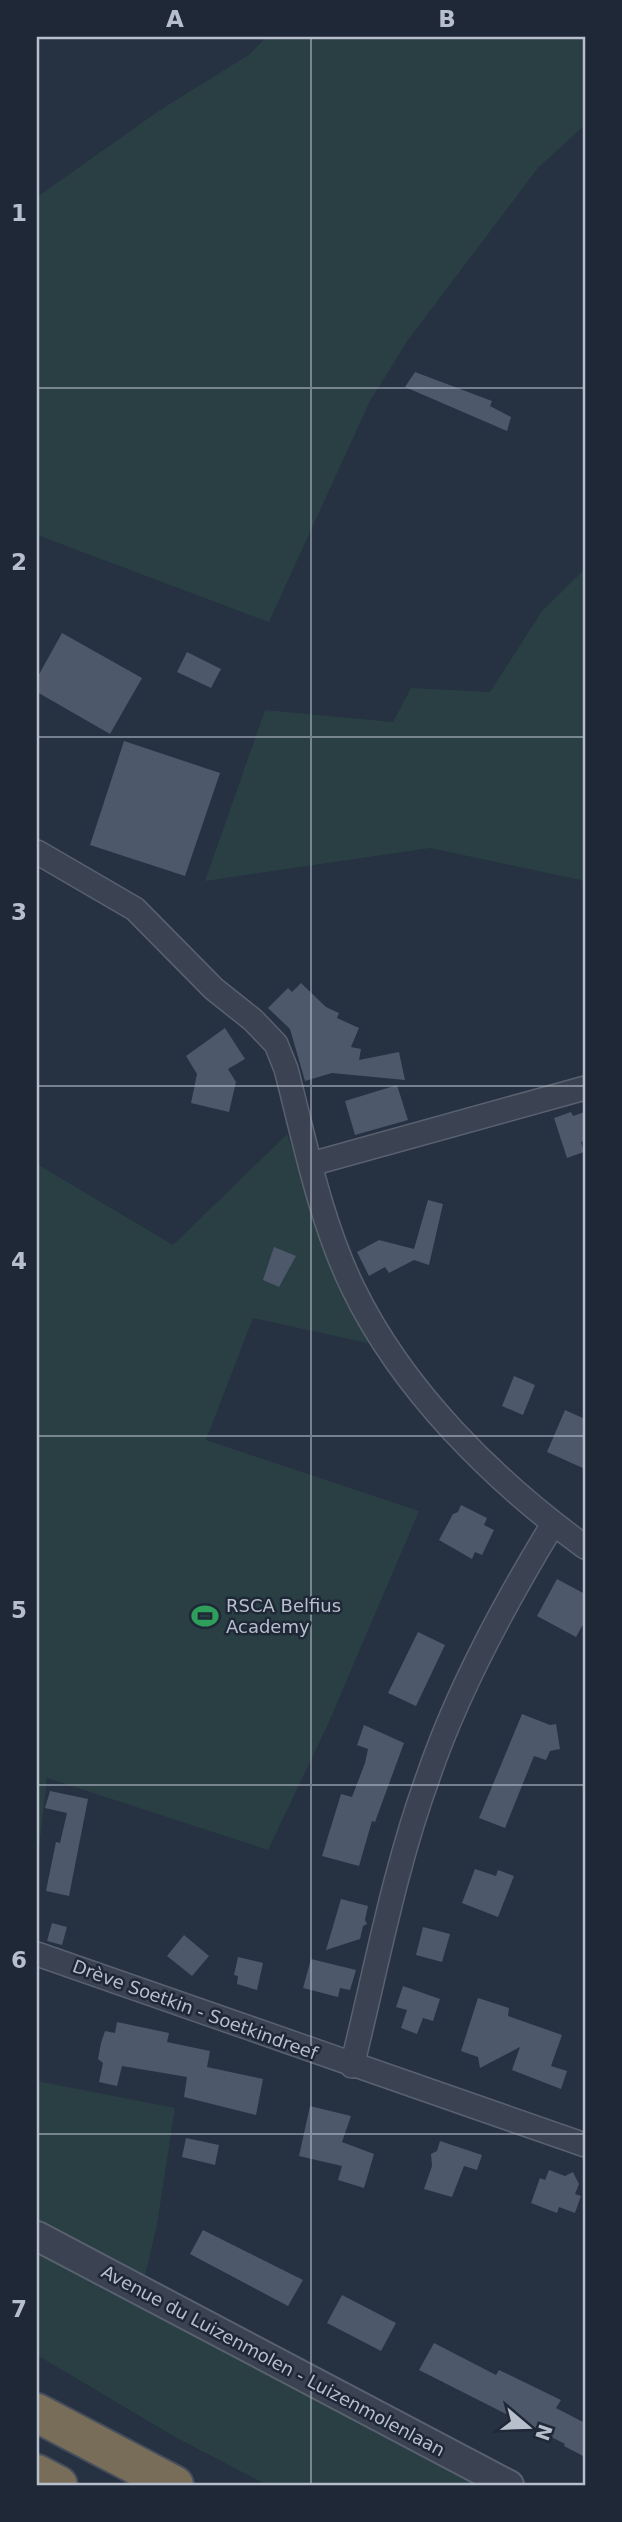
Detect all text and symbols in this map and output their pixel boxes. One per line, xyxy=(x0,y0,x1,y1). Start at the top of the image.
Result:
text: A xyxy=(166,6,184,32)
text: B xyxy=(438,6,456,32)
text: 1 xyxy=(11,200,27,226)
text: 2 xyxy=(11,549,27,575)
text: 3 xyxy=(11,899,27,925)
text: 4 xyxy=(11,1248,27,1274)
place label: RSCA Belfius Academy xyxy=(226,1595,341,1637)
text: 5 xyxy=(11,1597,27,1623)
sports icon: RSCA Belfius Academy xyxy=(190,1601,220,1631)
text: 6 xyxy=(11,1947,27,1973)
street label: Drève Soetkin - Soetkindreef xyxy=(70,1955,321,2064)
street label: Avenue du Luizenmolen - Luizenmolenlaan xyxy=(98,2261,448,2460)
text: 7 xyxy=(11,2296,27,2322)
north arrow xyxy=(492,2392,562,2462)
text: N xyxy=(531,2421,557,2444)

